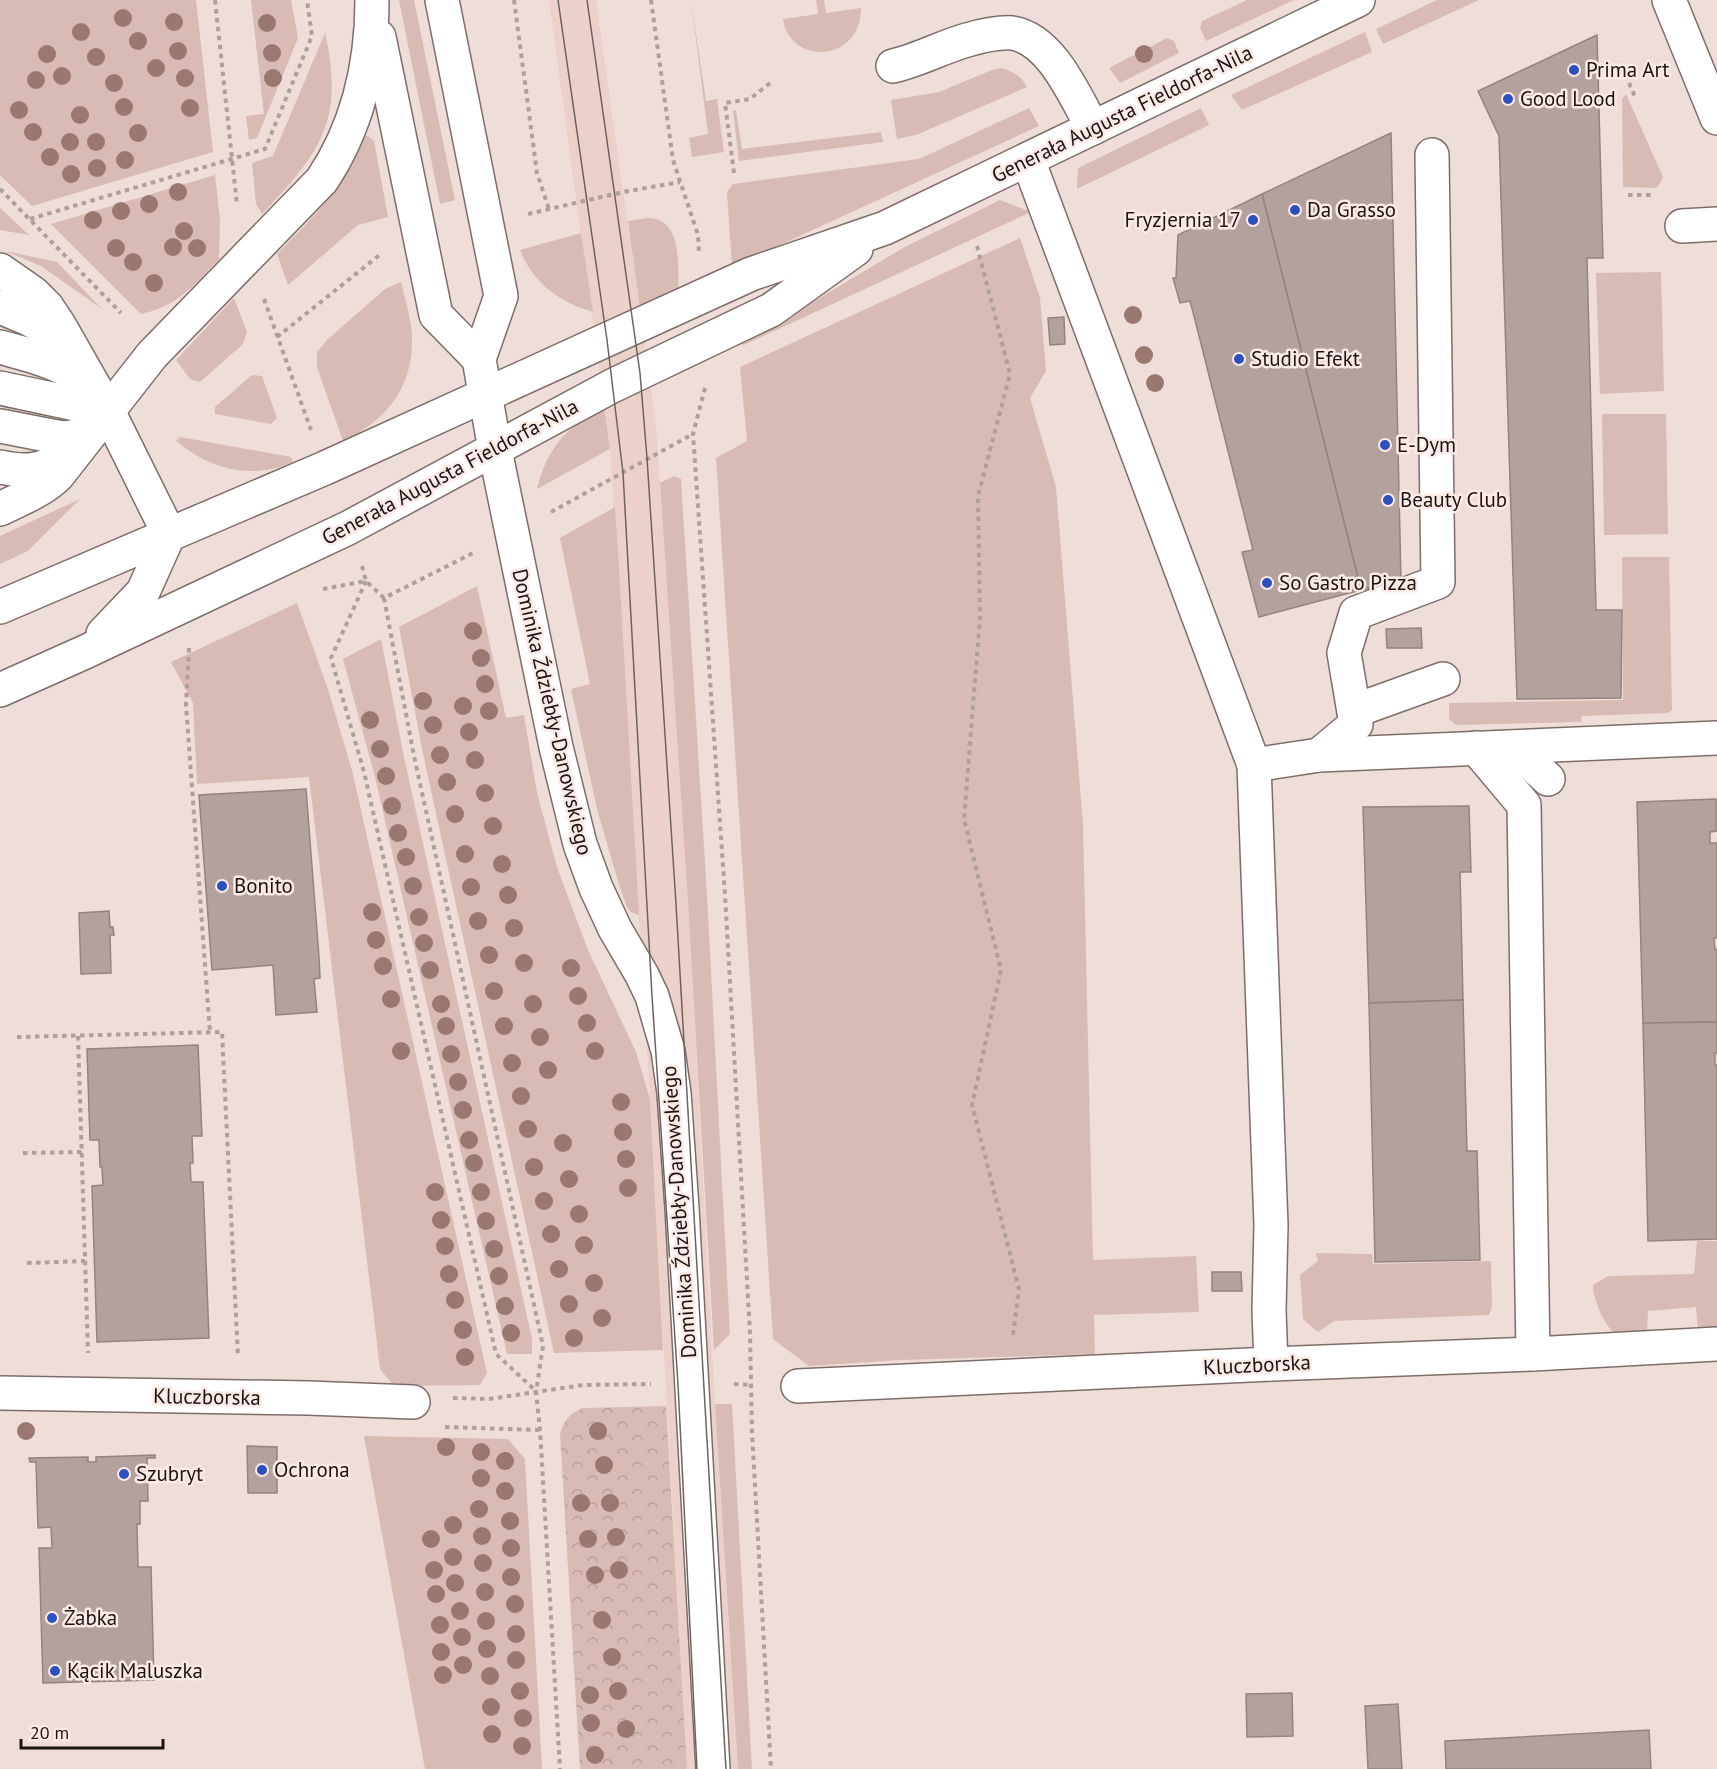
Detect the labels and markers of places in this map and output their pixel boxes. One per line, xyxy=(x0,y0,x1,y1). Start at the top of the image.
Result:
place label: Prima Art xyxy=(1586,56,1669,83)
marker: Prima Art xyxy=(1567,63,1581,77)
place label: Good Lood xyxy=(1520,85,1616,112)
marker: Good Lood xyxy=(1501,92,1515,106)
place label: Da Grasso xyxy=(1307,196,1396,223)
marker: Da Grasso xyxy=(1288,203,1302,217)
place label: Fryzjernia 17 xyxy=(1125,206,1241,233)
marker: Fryzjernia 17 xyxy=(1246,213,1260,227)
place label: Studio Efekt xyxy=(1251,345,1360,372)
marker: Studio Efekt xyxy=(1232,352,1246,366)
place label: E-Dym xyxy=(1397,431,1456,458)
marker: E-Dym xyxy=(1378,438,1392,452)
place label: Beauty Club xyxy=(1400,486,1507,513)
marker: Beauty Club xyxy=(1381,493,1395,507)
place label: So Gastro Pizza xyxy=(1279,569,1417,596)
marker: So Gastro Pizza xyxy=(1260,576,1274,590)
place label: Bonito xyxy=(234,872,293,899)
marker: Bonito xyxy=(215,879,229,893)
place label: Ochrona xyxy=(274,1456,350,1483)
place label: Szubryt xyxy=(136,1460,203,1487)
marker: Ochrona xyxy=(255,1463,269,1477)
marker: Szubryt xyxy=(117,1467,131,1481)
place label: Żabka xyxy=(64,1604,117,1631)
marker: Żabka xyxy=(45,1611,59,1625)
place label: Kącik Maluszka xyxy=(67,1657,203,1684)
marker: Kącik Maluszka xyxy=(48,1664,62,1678)

